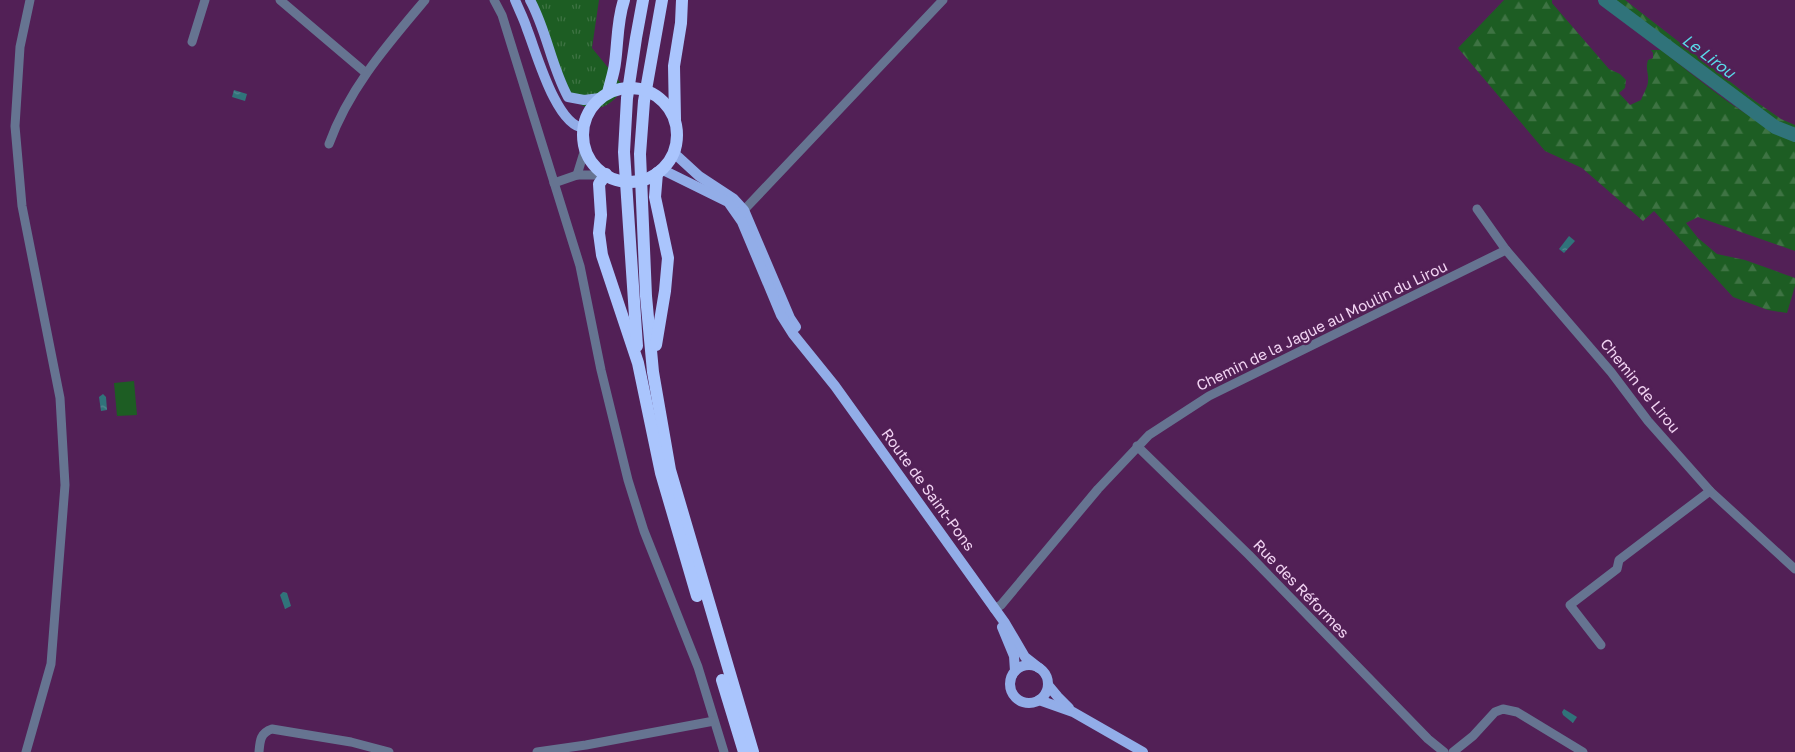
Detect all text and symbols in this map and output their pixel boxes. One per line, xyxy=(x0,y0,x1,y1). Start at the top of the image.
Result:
water label: Le Lirou xyxy=(1679,30,1740,83)
street label: Chemin de la Jague au Moulin du Lirou xyxy=(1193,256,1450,394)
street label: Chemin de Lirou xyxy=(1597,334,1684,436)
street label: Route de Saint-Pons xyxy=(878,425,979,554)
street label: Rue des Réformes xyxy=(1250,535,1353,641)

